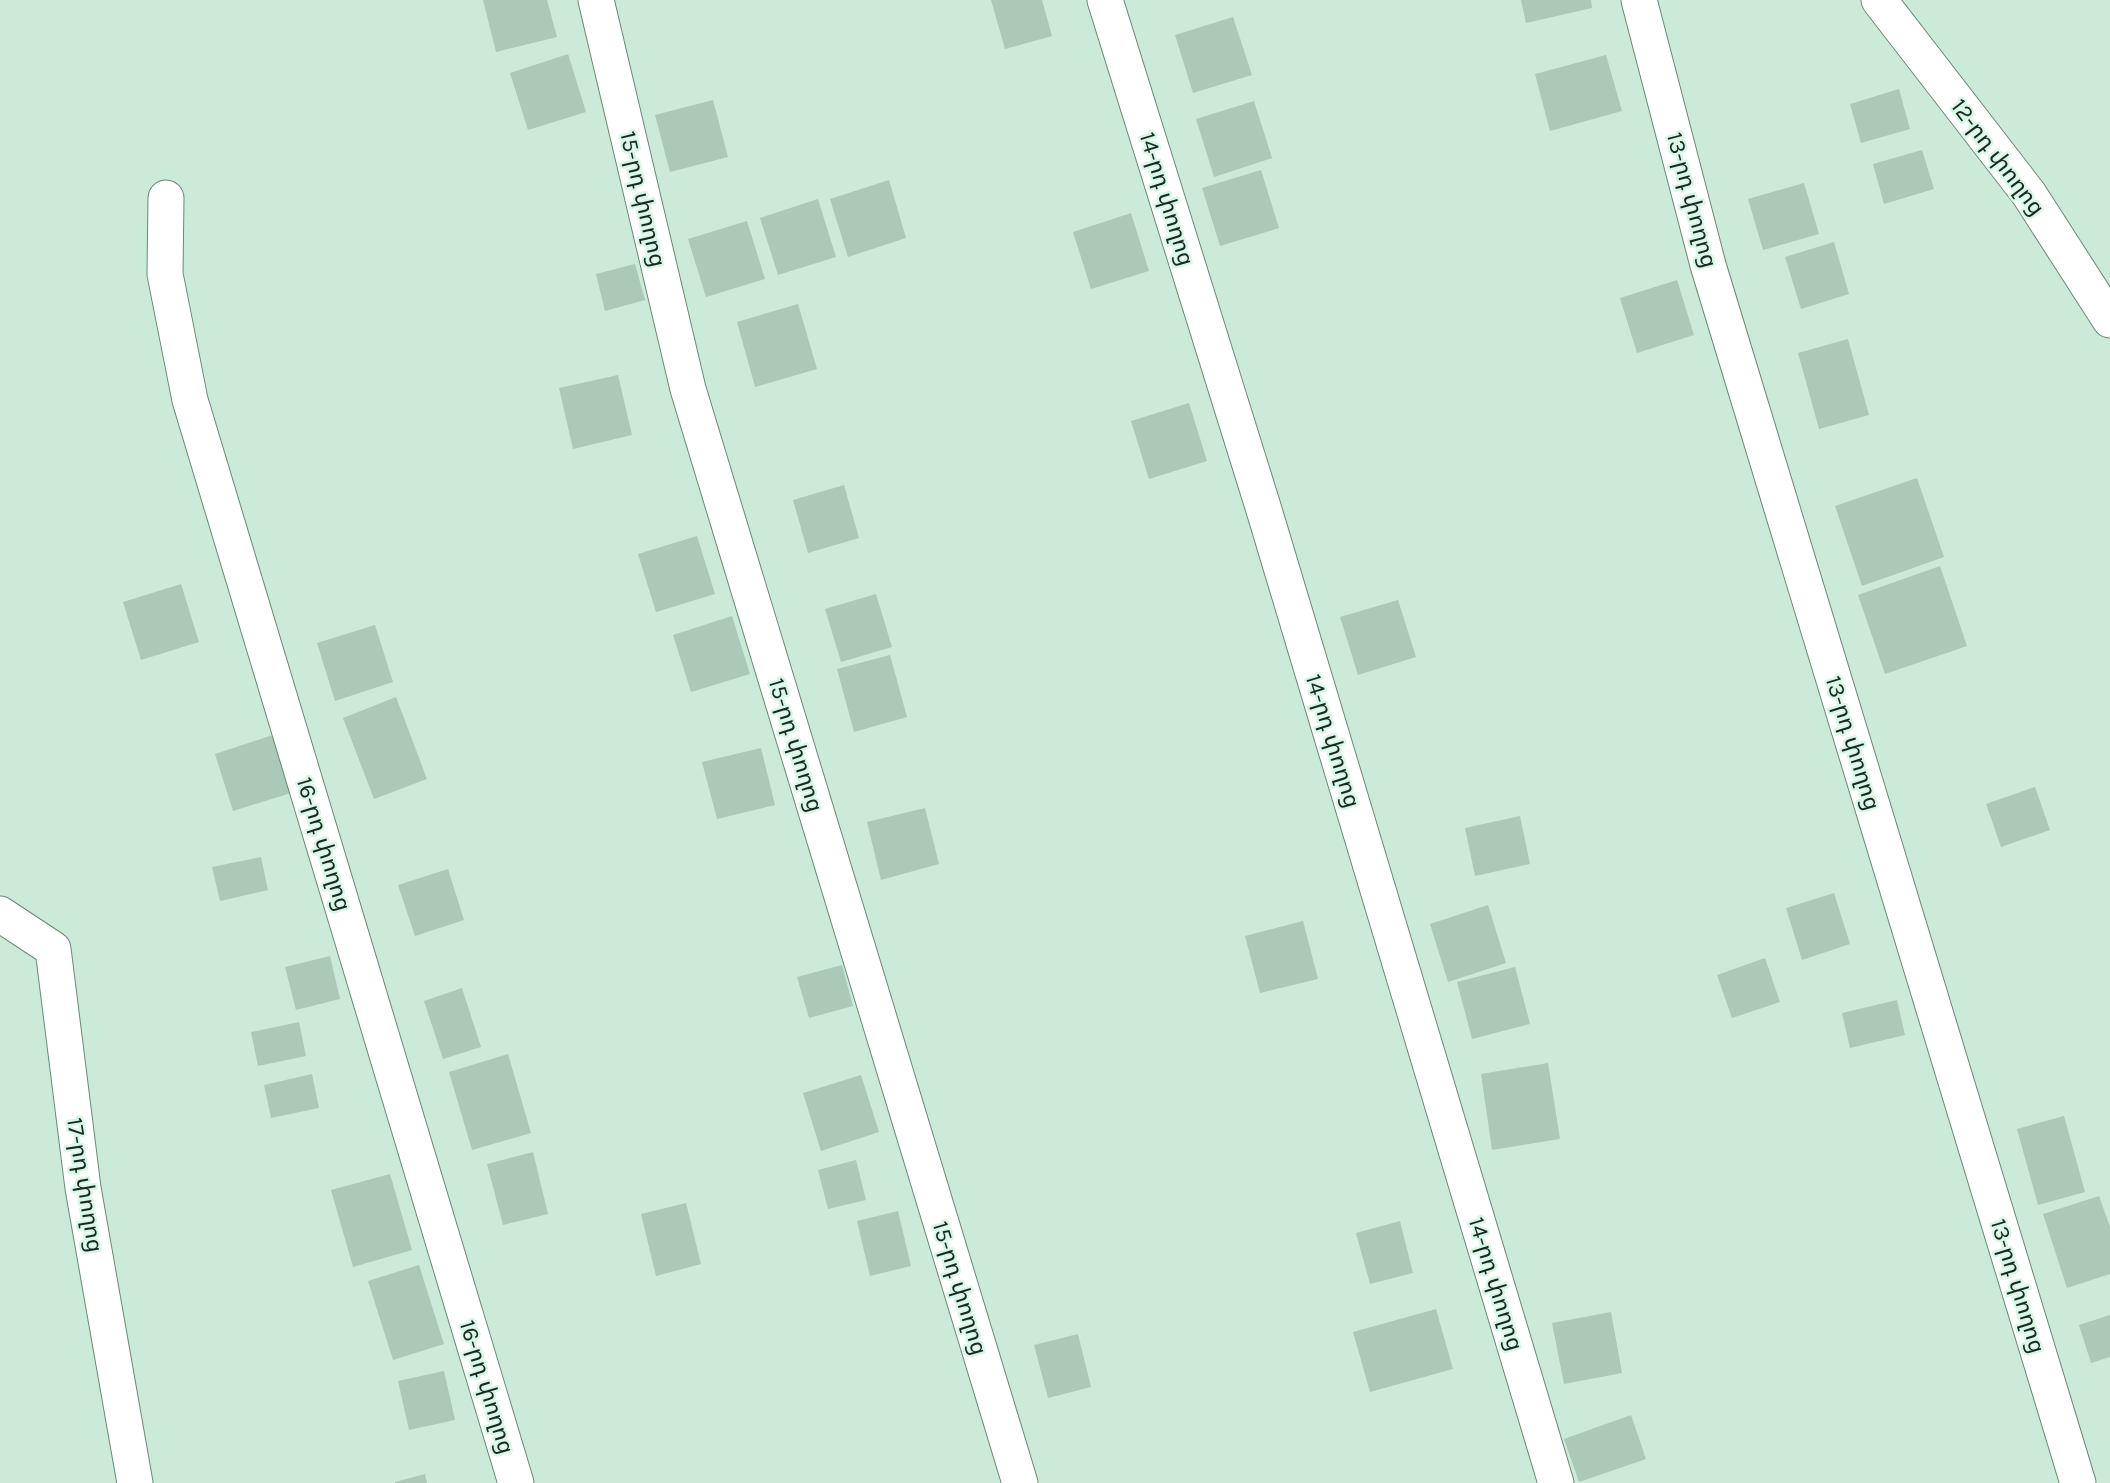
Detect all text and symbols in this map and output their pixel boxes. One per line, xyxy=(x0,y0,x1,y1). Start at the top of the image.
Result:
street label: 12-րդ փողոց xyxy=(1945,93,2051,221)
street label: 15-րդ փողոց xyxy=(614,129,672,269)
street label: 14-րդ փողոց xyxy=(1134,129,1200,269)
street label: 13-րդ փողոց xyxy=(1661,129,1723,271)
street label: 14-րդ փողոց xyxy=(1300,671,1366,811)
street label: 13-րդ փողոց xyxy=(1820,673,1886,813)
street label: 15-րդ փողոց xyxy=(763,675,829,815)
street label: 16-րդ փողոց xyxy=(291,774,357,914)
street label: 17-րդ փողոց xyxy=(61,1116,109,1254)
street label: 14-րդ փողոց xyxy=(1463,1214,1529,1354)
street label: 13-րդ փողոց xyxy=(1985,1216,2051,1356)
street label: 15-րդ փողոց xyxy=(927,1218,993,1358)
street label: 16-րդ փողոց xyxy=(454,1317,520,1457)

